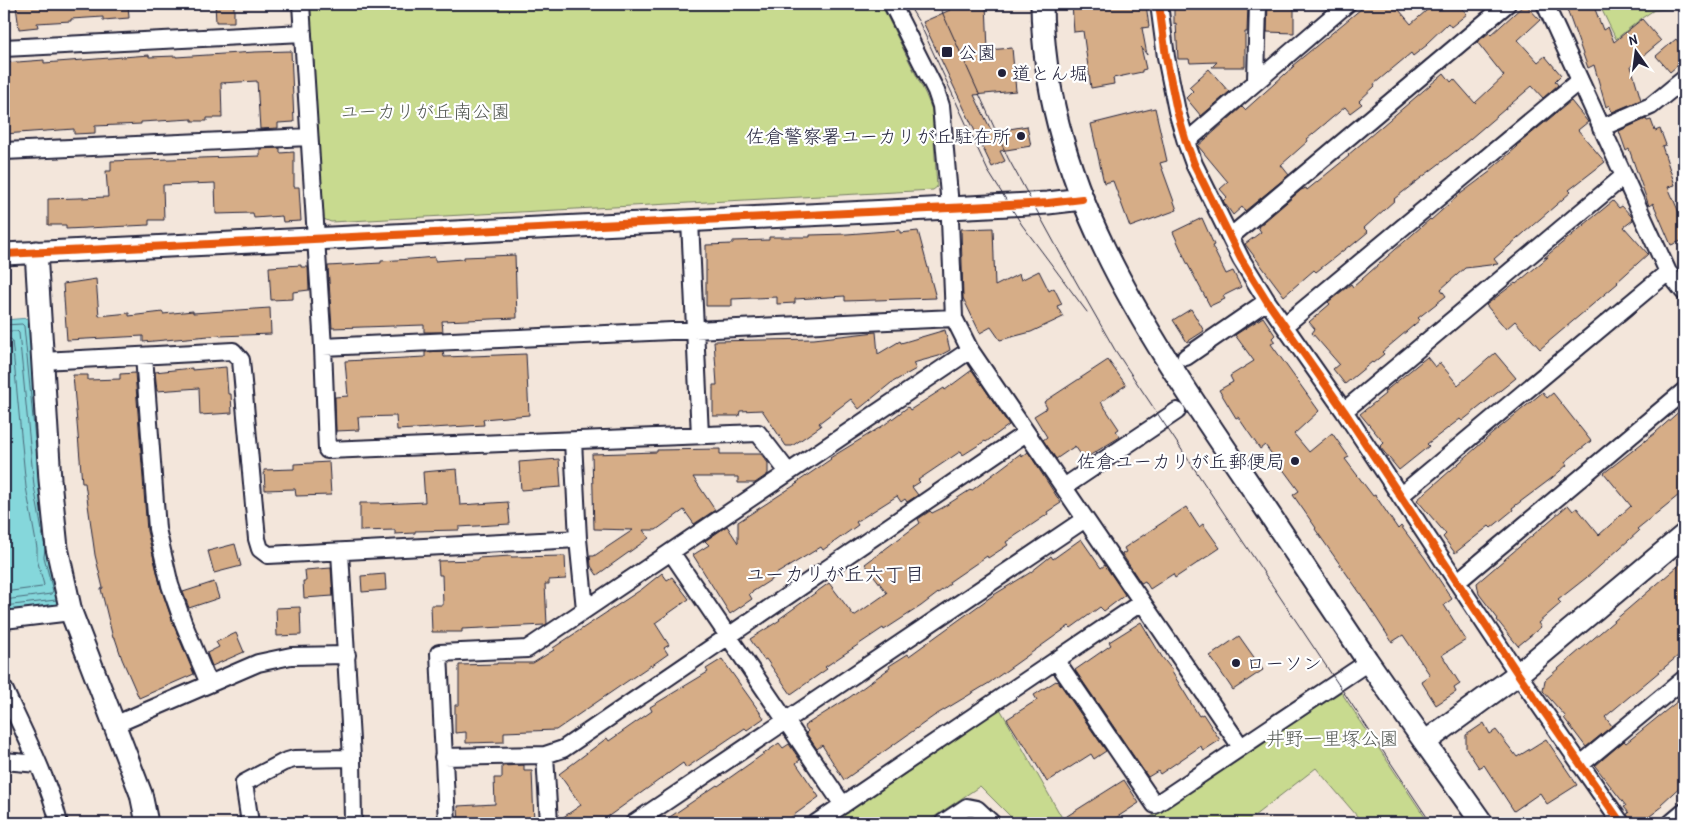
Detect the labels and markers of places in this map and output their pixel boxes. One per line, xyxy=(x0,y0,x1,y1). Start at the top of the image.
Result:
place label: 公園 xyxy=(958,39,996,65)
marker: 公園 xyxy=(940,45,954,59)
place label: 道とん堀 xyxy=(1012,60,1088,86)
marker: 道とん堀 xyxy=(996,67,1008,79)
place label: 佐倉警察署ユーカリが丘駐在所 xyxy=(746,123,1011,149)
marker: 佐倉警察署ユーカリが丘駐在所 xyxy=(1015,130,1027,142)
place label: 佐倉ユーカリが丘郵便局 xyxy=(1077,448,1285,474)
marker: 佐倉ユーカリが丘郵便局 xyxy=(1289,455,1301,467)
place label: ローソン xyxy=(1246,650,1322,676)
marker: ローソン xyxy=(1230,657,1242,669)

